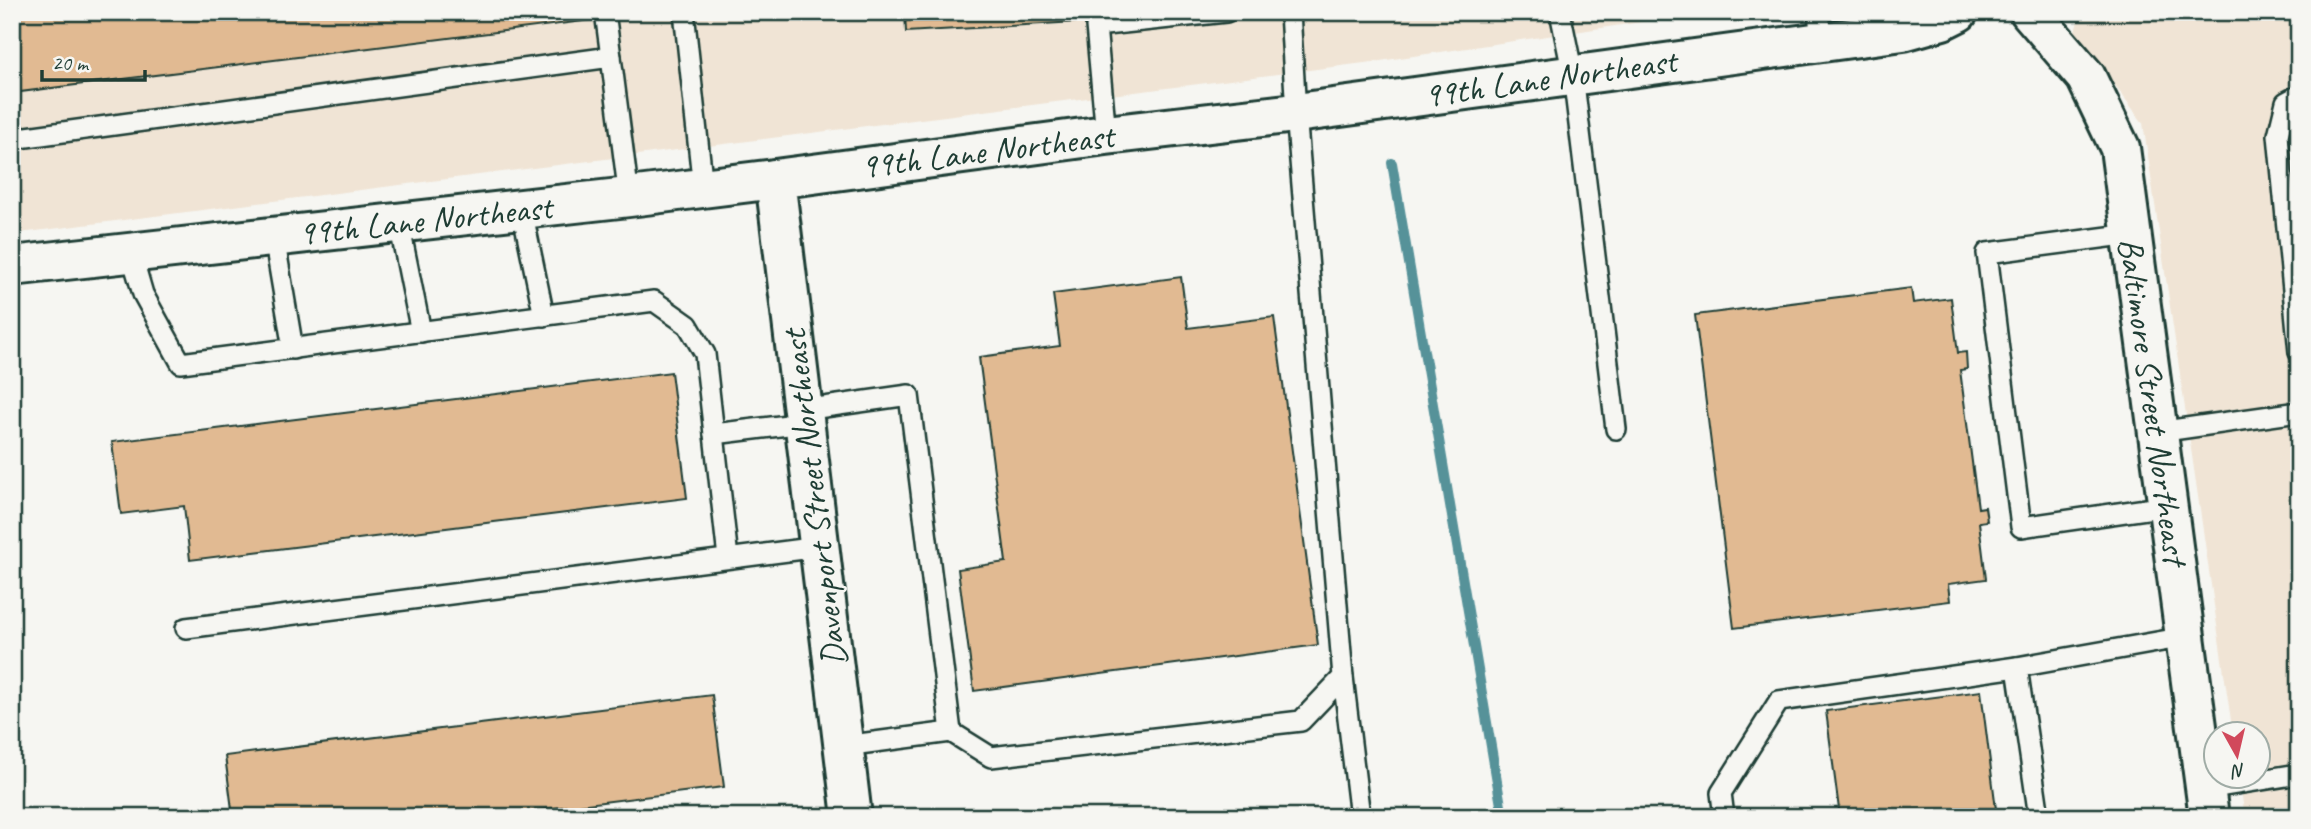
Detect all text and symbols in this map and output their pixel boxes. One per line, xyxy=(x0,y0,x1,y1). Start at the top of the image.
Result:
scale bar xyxy=(42,38,145,82)
street label: 99th Lane Northeast xyxy=(1421,38,1682,118)
text: 20 m xyxy=(52,50,90,76)
street label: 99th Lane Northeast xyxy=(858,113,1119,189)
street label: 99th Lane Northeast xyxy=(296,184,557,256)
street label: Baltimore Street Northeast xyxy=(2108,235,2199,571)
street label: Davenport Street Northeast xyxy=(771,324,857,669)
north arrow xyxy=(2202,720,2272,790)
text: N xyxy=(2229,758,2247,784)

